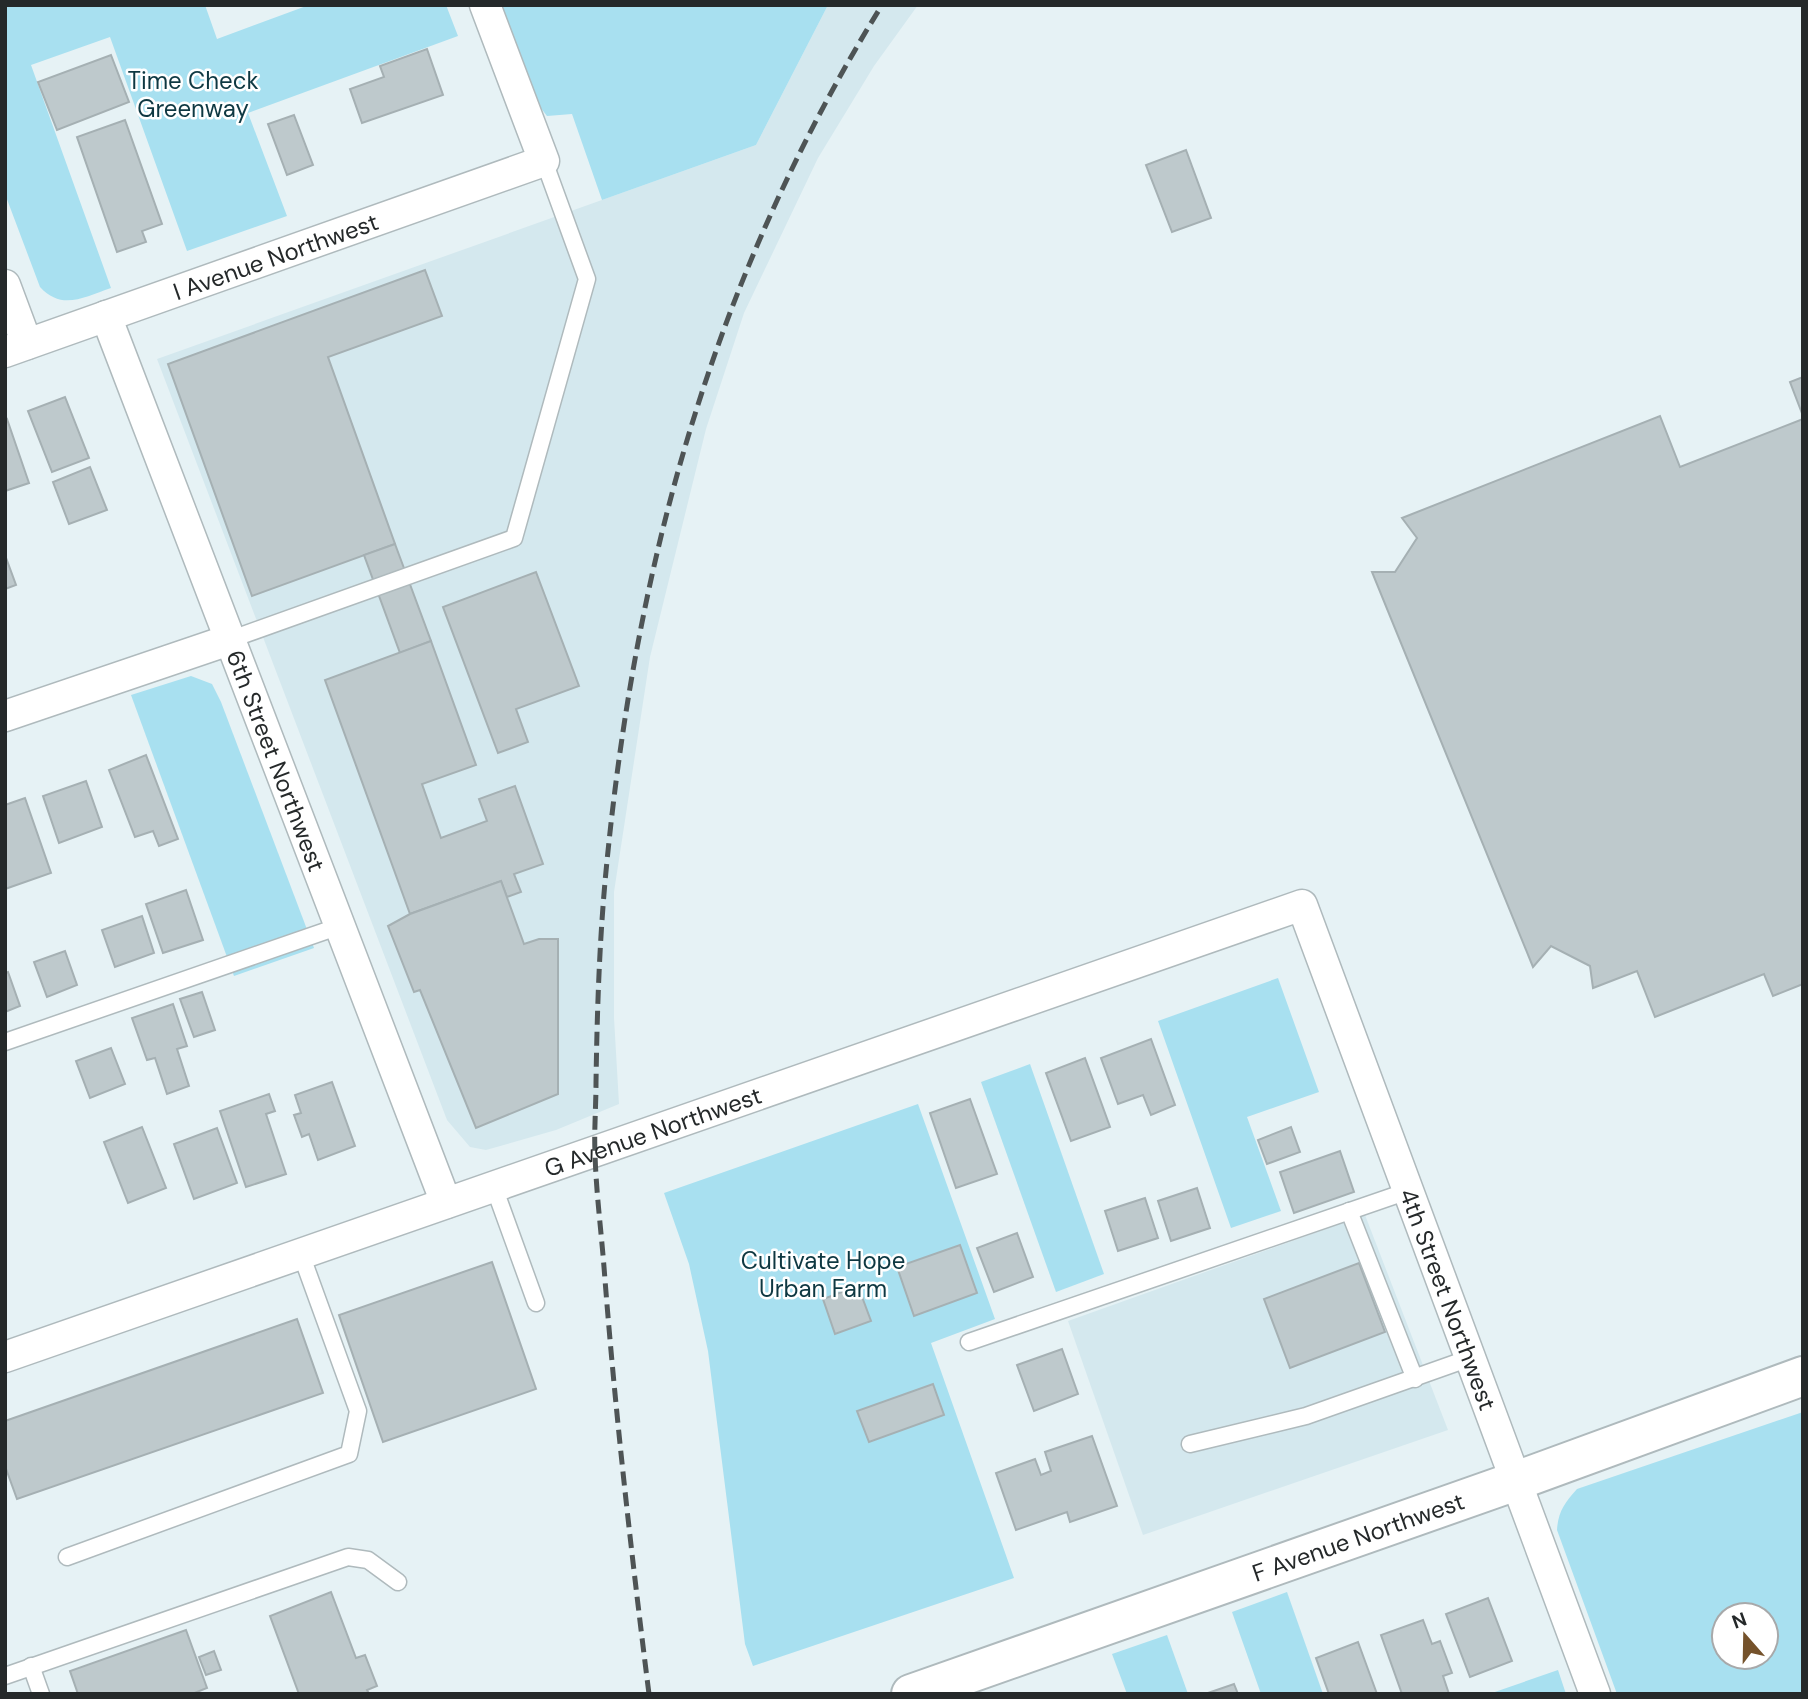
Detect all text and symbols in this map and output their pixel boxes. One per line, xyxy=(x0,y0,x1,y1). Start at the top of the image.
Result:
park label: Time Check Greenway xyxy=(127,65,259,124)
street label: I Avenue Northwest xyxy=(169,206,382,307)
street label: 6th Street Northwest xyxy=(220,645,333,876)
street label: G Avenue Northwest xyxy=(540,1079,766,1183)
street label: 4th Street Northwest xyxy=(1393,1184,1504,1414)
park label: Cultivate Hope Urban Farm xyxy=(741,1245,905,1304)
street label: F Avenue Northwest xyxy=(1248,1485,1468,1588)
north arrow xyxy=(1710,1601,1780,1671)
text: N xyxy=(1729,1606,1750,1635)

